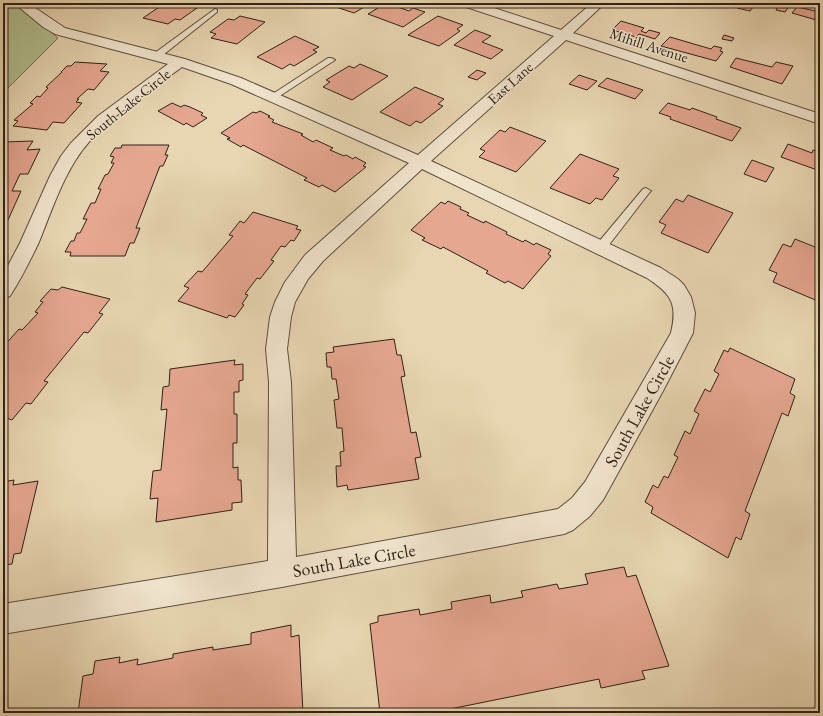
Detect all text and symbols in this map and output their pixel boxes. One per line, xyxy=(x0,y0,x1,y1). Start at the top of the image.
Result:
street label: Mihill Avenue xyxy=(607,23,691,67)
street label: East Lane xyxy=(483,57,537,109)
street label: South Lake Circle xyxy=(82,64,174,144)
street label: South Lake Circle xyxy=(599,351,679,471)
street label: South Lake Circle xyxy=(291,538,417,582)

